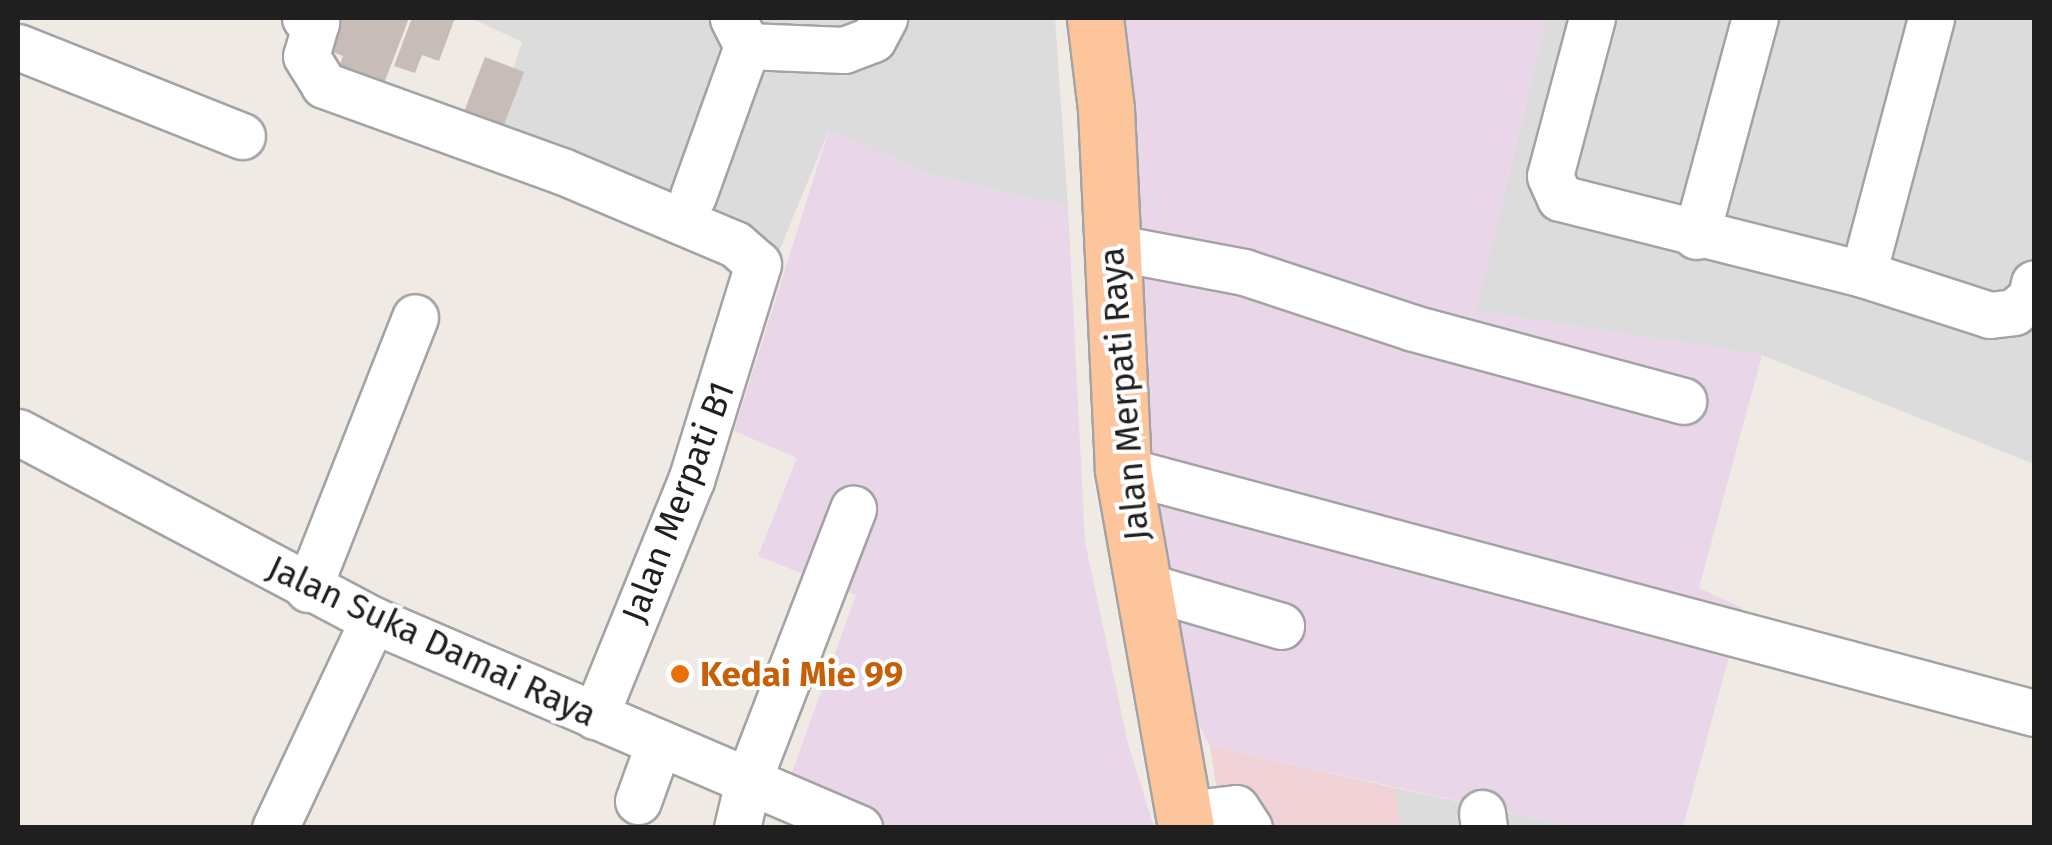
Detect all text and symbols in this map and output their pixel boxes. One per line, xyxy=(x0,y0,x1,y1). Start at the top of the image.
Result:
street label: Jalan Merpati Raya xyxy=(1090,246,1158,542)
street label: Jalan Merpati B1 xyxy=(613,376,743,628)
street label: Jalan Suka Damai Raya xyxy=(261,546,603,736)
place label: Kedai Mie 99 xyxy=(700,653,903,695)
marker: Kedai Mie 99 xyxy=(669,663,691,685)

